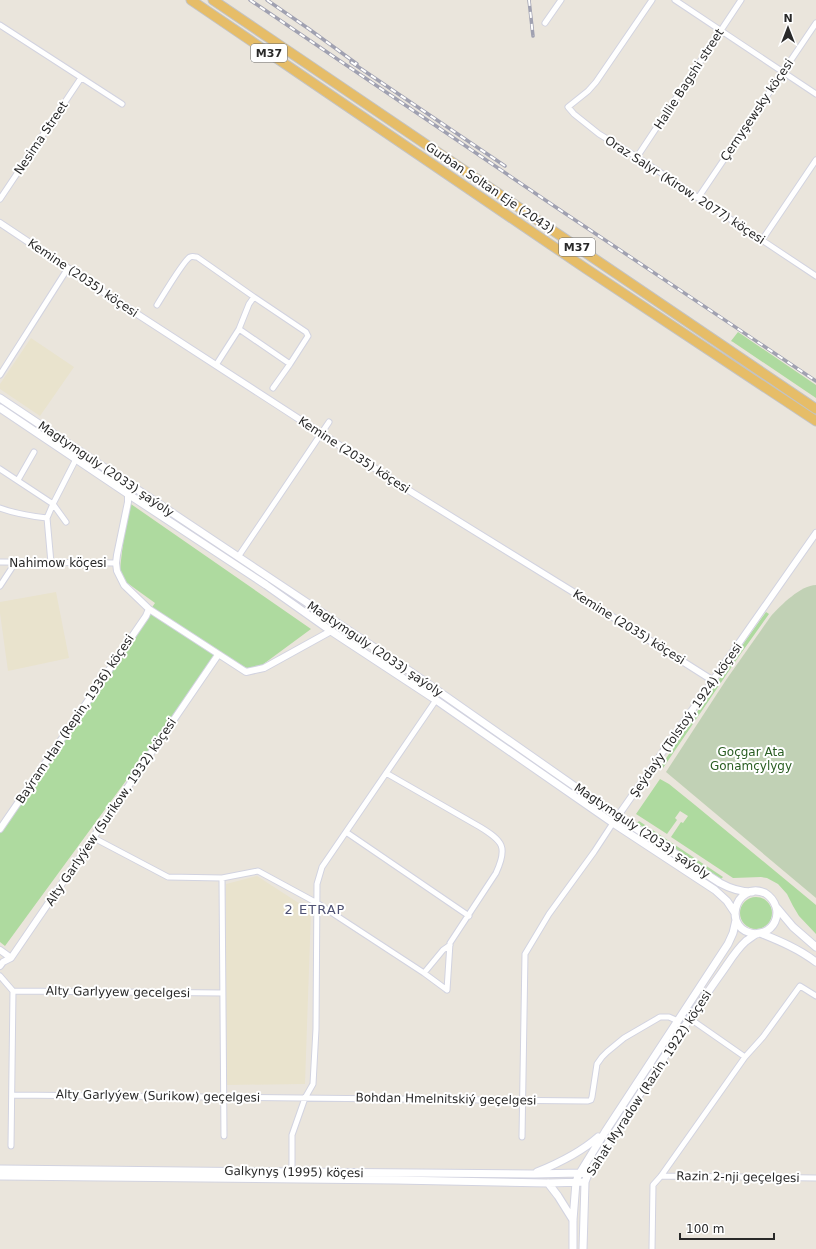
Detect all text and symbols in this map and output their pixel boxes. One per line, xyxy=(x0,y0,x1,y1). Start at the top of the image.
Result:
north arrow xyxy=(768,8,808,48)
text: N xyxy=(783,12,793,25)
street label: Hallie Bagshi street xyxy=(651,26,727,132)
road number: M37 xyxy=(251,44,287,62)
street label: Çernyşewsky köçesi xyxy=(718,56,796,164)
street label: Nesima Street xyxy=(11,98,71,177)
street label: Oraz Salyr (Kirow, 2077) köçesi xyxy=(602,133,768,247)
street label: Gurban Soltan Eje (2043) xyxy=(423,140,557,236)
street label: Kemine (2035) köçesi xyxy=(25,236,141,320)
road number: M37 xyxy=(559,238,595,256)
street label: Kemine (2035) köçesi xyxy=(296,414,412,496)
street label: Magtymguly (2033) şaýoly xyxy=(36,418,176,520)
street label: Nahimow köçesi xyxy=(9,556,107,570)
street label: Kemine (2035) köçesi xyxy=(570,587,688,667)
street label: Magtymguly (2033) şaýoly xyxy=(305,598,445,700)
street label: Baýram Han (Repin, 1936) köçesi xyxy=(13,632,137,806)
street label: Şeýdaýy (Tolstoý, 1924) köçesi xyxy=(627,640,745,800)
street label: Alty Garlyýew (Surikow, 1932) köçesi xyxy=(43,716,179,908)
park label: Goçgar Ata Gonamçylygy xyxy=(710,745,792,773)
street label: Magtymguly (2033) şaýoly xyxy=(572,780,712,882)
district label: 2 ETRAP xyxy=(285,902,345,917)
street label: Alty Garlyyew gecelgesi xyxy=(46,984,190,1000)
street label: Sahat Myradow (Razin, 1922) köçesi xyxy=(584,988,714,1178)
street label: Alty Garlyýew (Surikow) geçelgesi xyxy=(56,1087,260,1105)
street label: Bohdan Hmelnitskiý geçelgesi xyxy=(355,1090,537,1108)
street label: Galkynyş (1995) köçesi xyxy=(224,1164,364,1180)
street label: Razin 2-nji geçelgesi xyxy=(676,1169,800,1185)
scale bar xyxy=(680,1215,774,1241)
text: 100 m xyxy=(686,1222,724,1236)

